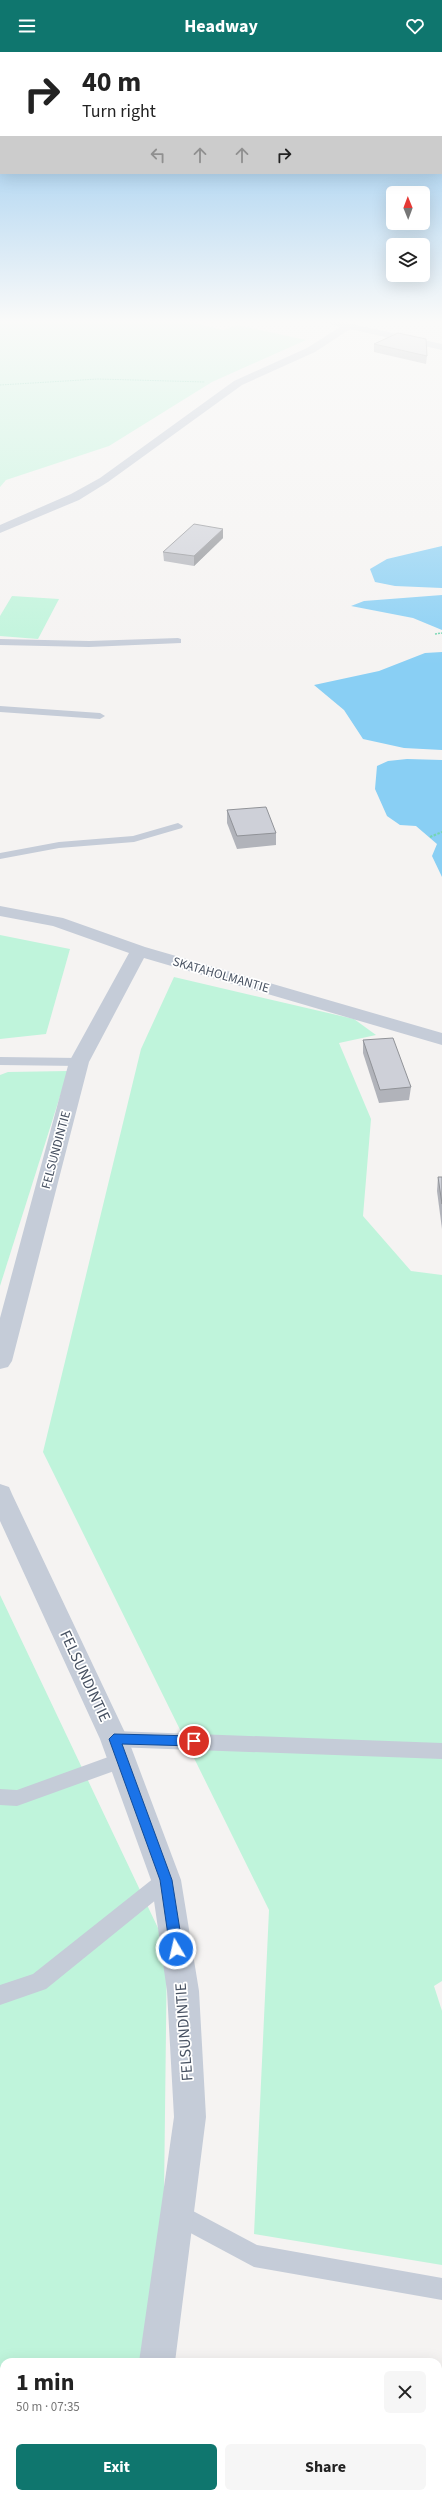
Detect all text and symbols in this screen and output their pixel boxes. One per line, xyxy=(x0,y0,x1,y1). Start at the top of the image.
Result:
text: Headway xyxy=(184,14,258,39)
icon: menu xyxy=(16,15,38,37)
icon: heart xyxy=(404,15,426,37)
text: 40 m xyxy=(82,62,141,102)
icon: right xyxy=(16,68,68,120)
text: Turn right xyxy=(82,99,156,124)
icon: left xyxy=(147,144,169,166)
icon: ahead xyxy=(189,144,211,166)
icon: ahead xyxy=(231,144,253,166)
icon: right xyxy=(273,144,295,166)
north arrow xyxy=(386,186,430,230)
map controls xyxy=(386,186,430,282)
button: layers xyxy=(386,238,430,282)
street label: SKATAHOLMANTIE xyxy=(171,953,272,997)
street label: FELSUNDINTIE xyxy=(37,1109,75,1191)
street label: FELSUNDINTIE xyxy=(54,1627,116,1725)
pin xyxy=(177,1724,211,1758)
icon: arrive xyxy=(183,1730,205,1752)
position arrow xyxy=(155,1928,197,1970)
street label: FELSUNDINTIE xyxy=(170,1982,198,2082)
text: 1 min xyxy=(16,2365,74,2400)
button: close xyxy=(384,2371,426,2413)
text: 50 m · 07:35 xyxy=(16,2398,80,2416)
button: Exit xyxy=(16,2444,217,2490)
button: Share xyxy=(225,2444,426,2490)

